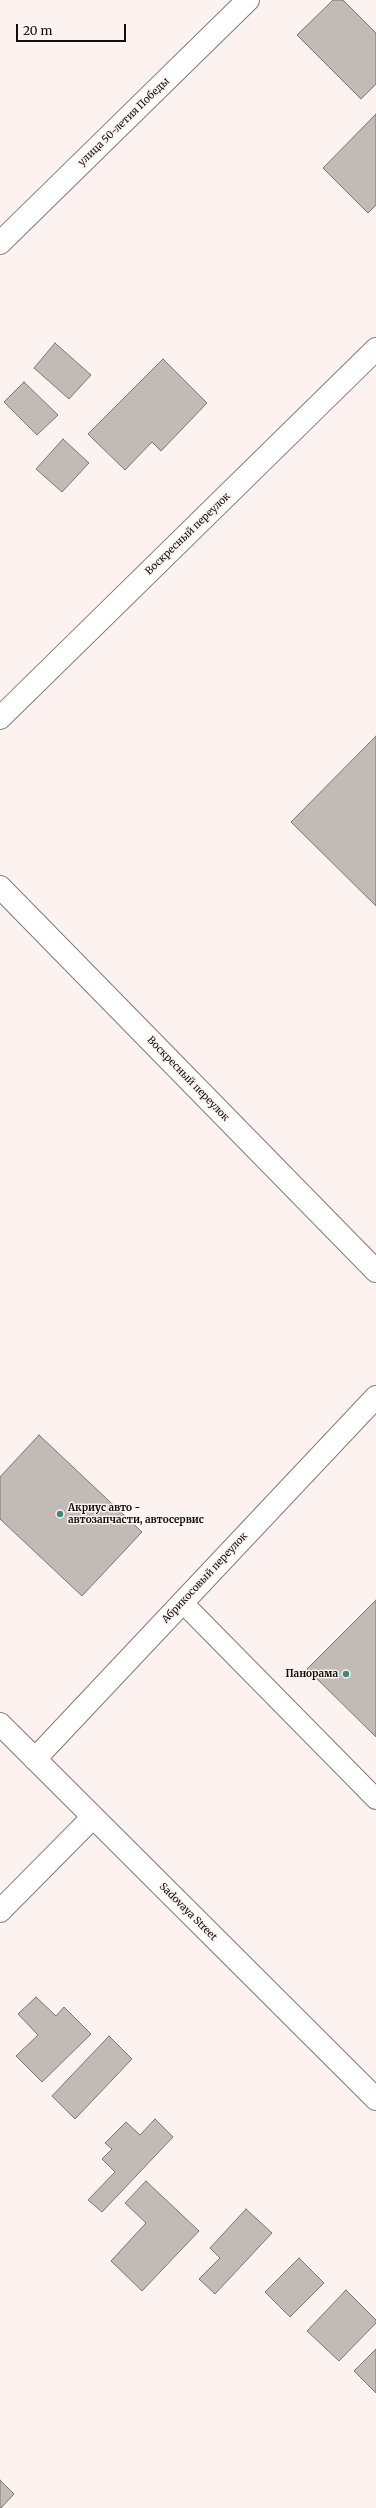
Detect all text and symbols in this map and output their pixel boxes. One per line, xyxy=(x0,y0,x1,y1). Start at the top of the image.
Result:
scale bar xyxy=(18,16,128,42)
text: 20 m xyxy=(23,23,52,38)
street label: улица 50-летия Победы xyxy=(76,75,172,169)
street label: Воскресный переулок xyxy=(143,490,233,578)
street label: Воскресный переулок xyxy=(144,1034,232,1124)
place label: Акриус авто - автозапчасти, автосервис xyxy=(68,1502,204,1526)
marker: Акриус авто - автозапчасти, автосервис xyxy=(55,1509,65,1519)
street label: Абрикосовый переулок xyxy=(160,1530,250,1626)
place label: Панорама xyxy=(286,1668,338,1680)
marker: Панорама xyxy=(341,1669,351,1679)
street label: Sadovaya Street xyxy=(157,1881,219,1943)

